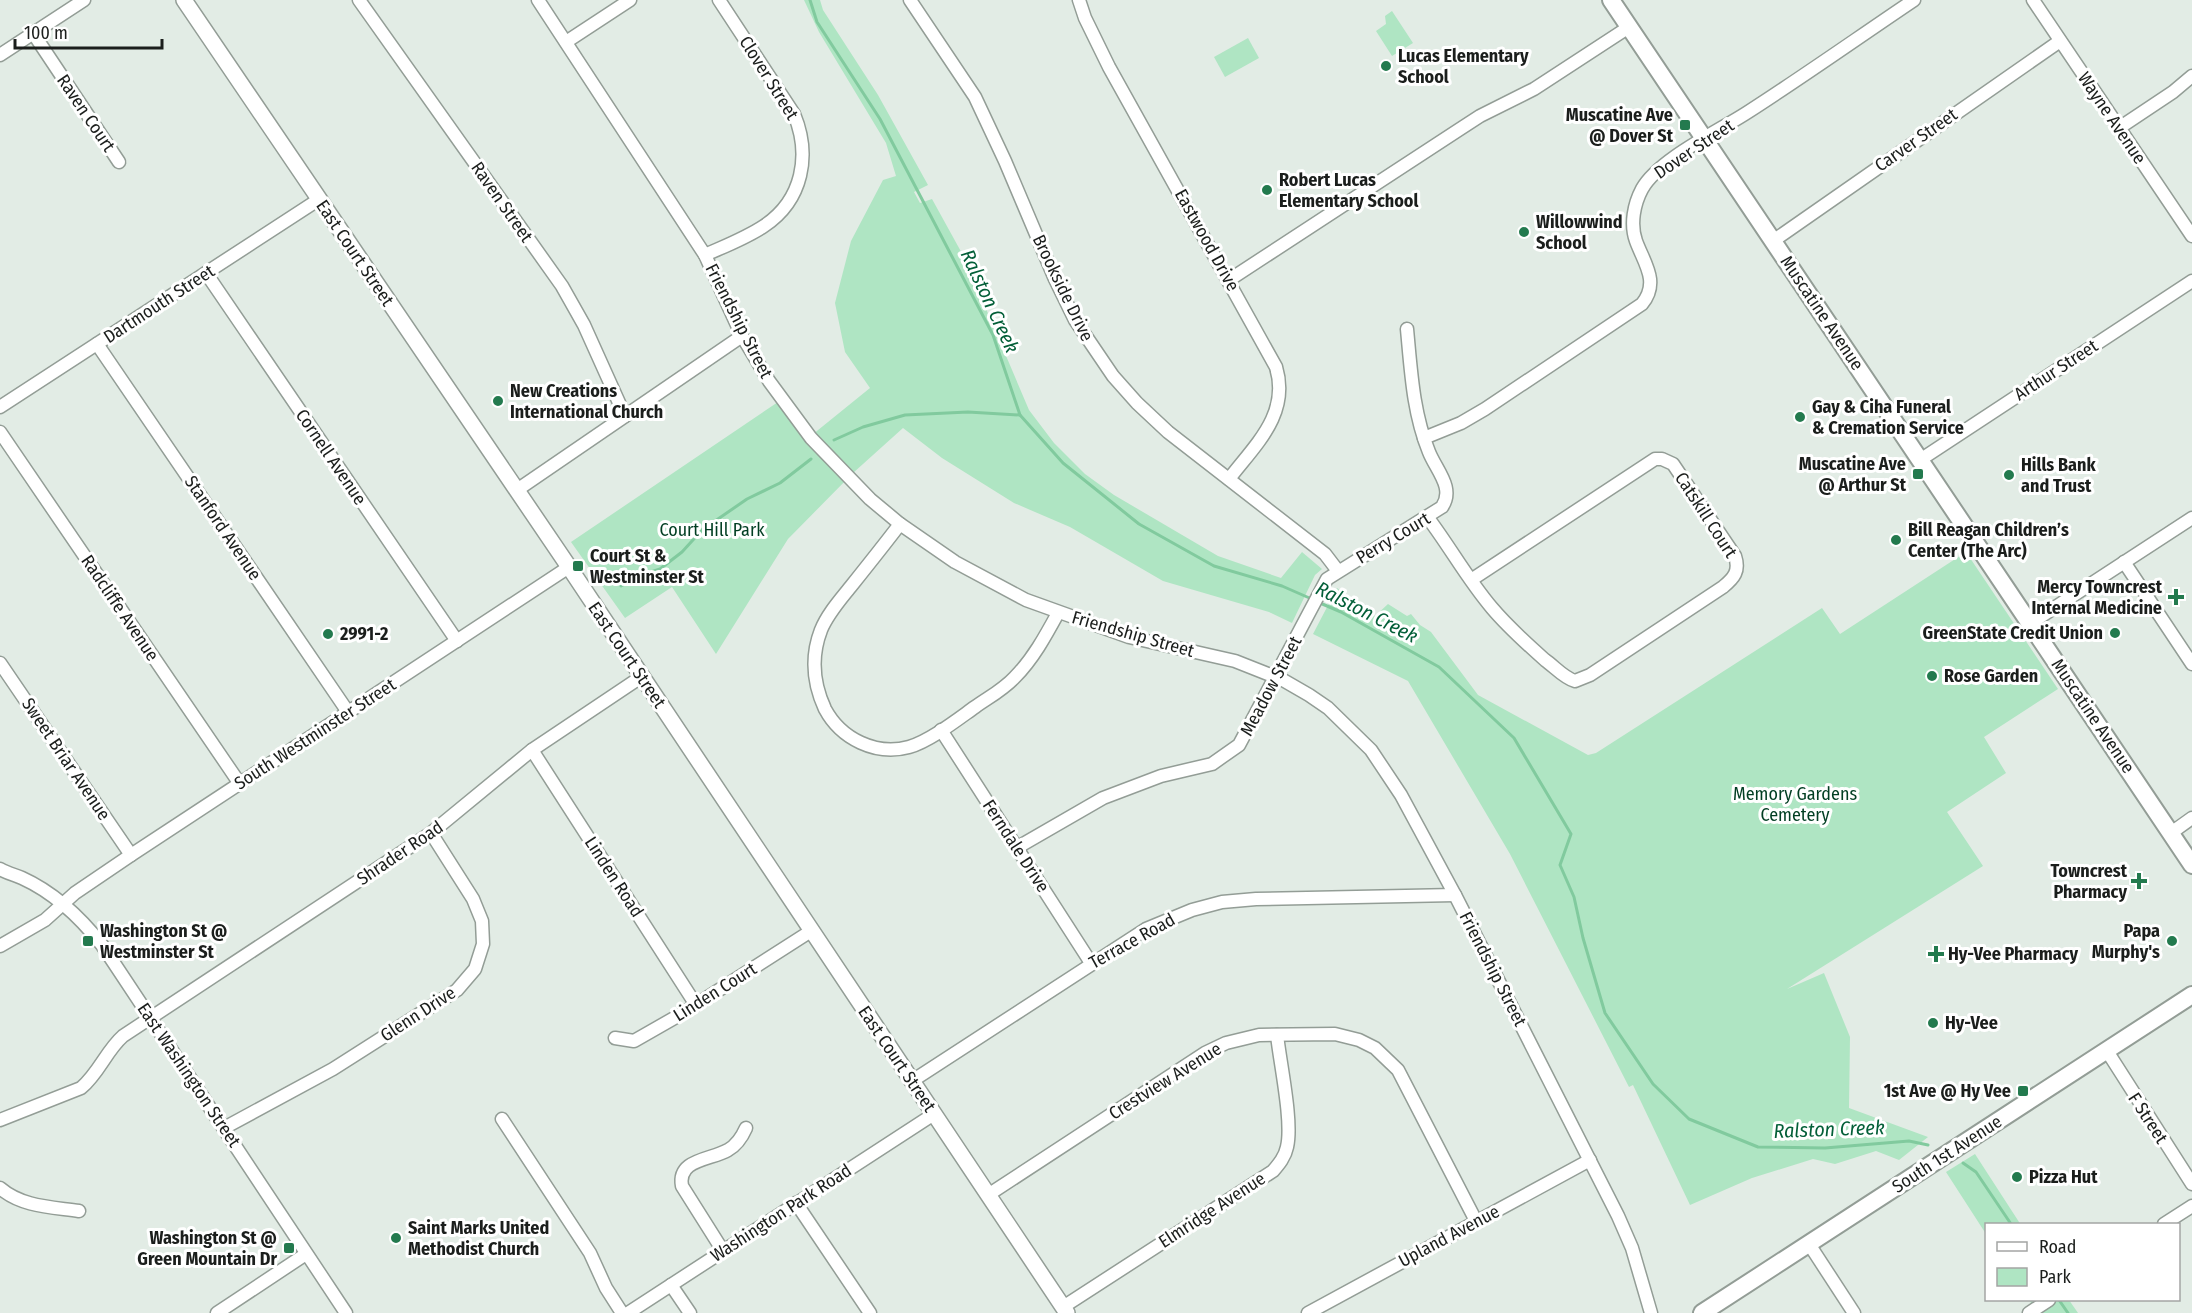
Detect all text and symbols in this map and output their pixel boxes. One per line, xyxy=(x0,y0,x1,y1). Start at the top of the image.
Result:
scale bar xyxy=(15,12,162,50)
text: 100 m xyxy=(24,22,68,44)
street label: Clover Street xyxy=(735,32,803,124)
place label: Lucas Elementary School xyxy=(1398,45,1529,88)
marker: Lucas Elementary School xyxy=(1379,59,1393,73)
street label: Wayne Avenue xyxy=(2073,68,2151,168)
street label: Raven Court xyxy=(52,70,120,156)
street label: Carver Street xyxy=(1871,103,1962,176)
place label: Muscatine Ave @ Dover St xyxy=(1566,104,1674,147)
street label: Dover Street xyxy=(1650,114,1738,184)
marker: Muscatine Ave @ Dover St xyxy=(1678,118,1692,132)
street label: Raven Street xyxy=(466,158,538,246)
place label: Robert Lucas Elementary School xyxy=(1279,169,1418,212)
marker: Robert Lucas Elementary School xyxy=(1260,183,1274,197)
street label: Eastwood Drive xyxy=(1170,185,1244,295)
street label: East Court Street xyxy=(311,196,399,310)
place label: Willowwind School xyxy=(1536,211,1623,254)
marker: Willowwind School xyxy=(1517,225,1531,239)
street label: Brookside Drive xyxy=(1028,231,1098,345)
water label: Ralston Creek xyxy=(956,246,1024,357)
street label: Muscatine Avenue xyxy=(1776,252,1868,375)
street label: Dartmouth Street xyxy=(99,260,219,348)
street label: Friendship Street xyxy=(701,260,777,382)
street label: Arthur Street xyxy=(2010,335,2102,405)
place label: New Creations International Church xyxy=(510,380,663,423)
marker: New Creations International Church xyxy=(491,394,505,408)
place label: Gay & Ciha Funeral & Cremation Service xyxy=(1812,396,1964,439)
street label: Cornell Avenue xyxy=(291,405,371,509)
marker: Gay & Ciha Funeral & Cremation Service xyxy=(1793,410,1807,424)
place label: Muscatine Ave @ Arthur St xyxy=(1799,453,1907,496)
place label: Hills Bank and Trust xyxy=(2021,454,2096,497)
marker: Muscatine Ave @ Arthur St xyxy=(1911,467,1925,481)
street label: Catskill Court xyxy=(1670,468,1742,562)
marker: Hills Bank and Trust xyxy=(2002,468,2016,482)
street label: Stanford Avenue xyxy=(180,471,266,585)
street label: Perry Court xyxy=(1352,507,1434,569)
park label: Court Hill Park xyxy=(659,519,765,541)
place label: Bill Reagan Children’s Center (The Arc) xyxy=(1908,519,2069,562)
marker: Bill Reagan Children’s Center (The Arc) xyxy=(1889,533,1903,547)
place label: Court St & Westminster St xyxy=(590,545,705,588)
street label: Radcliffe Avenue xyxy=(76,551,164,665)
marker: Court St & Westminster St xyxy=(571,559,585,573)
water label: Ralston Creek xyxy=(1312,576,1422,648)
place label: Mercy Towncrest Internal Medicine xyxy=(2032,576,2163,619)
marker: Mercy Towncrest Internal Medicine xyxy=(2167,588,2185,606)
street label: East Court Street xyxy=(583,598,671,712)
street label: Friendship Street xyxy=(1069,606,1197,662)
place label: GreenState Credit Union xyxy=(1923,622,2103,644)
place label: 2991-2 xyxy=(339,623,388,645)
marker: GreenState Credit Union xyxy=(2108,626,2122,640)
marker: 2991-2 xyxy=(321,627,335,641)
street label: Meadow Street xyxy=(1236,632,1307,740)
street label: Muscatine Avenue xyxy=(2047,655,2139,778)
place label: Rose Garden xyxy=(1944,665,2038,687)
marker: Rose Garden xyxy=(1925,669,1939,683)
street label: South Westminster Street xyxy=(230,674,400,794)
street label: Sweet Briar Avenue xyxy=(17,694,115,824)
park label: Memory Gardens Cemetery xyxy=(1733,783,1857,826)
street label: Ferndale Drive xyxy=(978,796,1054,897)
street label: Shrader Road xyxy=(353,816,447,890)
street label: Linden Road xyxy=(580,833,648,921)
place label: Towncrest Pharmacy xyxy=(2050,860,2128,903)
marker: Towncrest Pharmacy xyxy=(2132,874,2146,888)
street label: Terrace Road xyxy=(1085,908,1179,974)
street label: Friendship Street xyxy=(1455,908,1531,1030)
place label: Washington St @ Westminster St xyxy=(100,920,227,963)
place label: Papa Murphy's xyxy=(2092,920,2160,963)
marker: Washington St @ Westminster St xyxy=(81,934,95,948)
marker: Papa Murphy's xyxy=(2165,934,2179,948)
place label: Hy-Vee Pharmacy xyxy=(1948,943,2078,965)
marker: Hy-Vee Pharmacy xyxy=(1929,947,1943,961)
street label: Linden Court xyxy=(669,958,761,1026)
street label: Glenn Drive xyxy=(376,982,460,1046)
street label: East Washington Street xyxy=(133,999,245,1151)
street label: East Court Street xyxy=(853,1002,941,1116)
place label: Hy-Vee xyxy=(1945,1012,1998,1034)
marker: Hy-Vee xyxy=(1926,1016,1940,1030)
street label: Crestview Avenue xyxy=(1105,1038,1225,1124)
place label: 1st Ave @ Hy Vee xyxy=(1884,1080,2011,1102)
marker: 1st Ave @ Hy Vee xyxy=(2016,1084,2030,1098)
street label: F Street xyxy=(2123,1088,2173,1148)
street label: South 1st Avenue xyxy=(1888,1110,2006,1198)
water label: Ralston Creek xyxy=(1773,1115,1885,1143)
street label: Washington Park Road xyxy=(706,1159,856,1267)
place label: Pizza Hut xyxy=(2029,1166,2098,1188)
street label: Elmridge Avenue xyxy=(1155,1167,1270,1253)
marker: Pizza Hut xyxy=(2010,1170,2024,1184)
street label: Upland Avenue xyxy=(1395,1200,1503,1272)
place label: Saint Marks United Methodist Church xyxy=(408,1217,549,1260)
legend xyxy=(1985,1223,2180,1301)
place label: Washington St @ Green Mountain Dr xyxy=(137,1227,277,1270)
marker: Saint Marks United Methodist Church xyxy=(389,1231,403,1245)
text: Road xyxy=(2039,1236,2076,1258)
marker: Washington St @ Green Mountain Dr xyxy=(282,1241,296,1255)
text: Park xyxy=(2039,1266,2072,1288)

